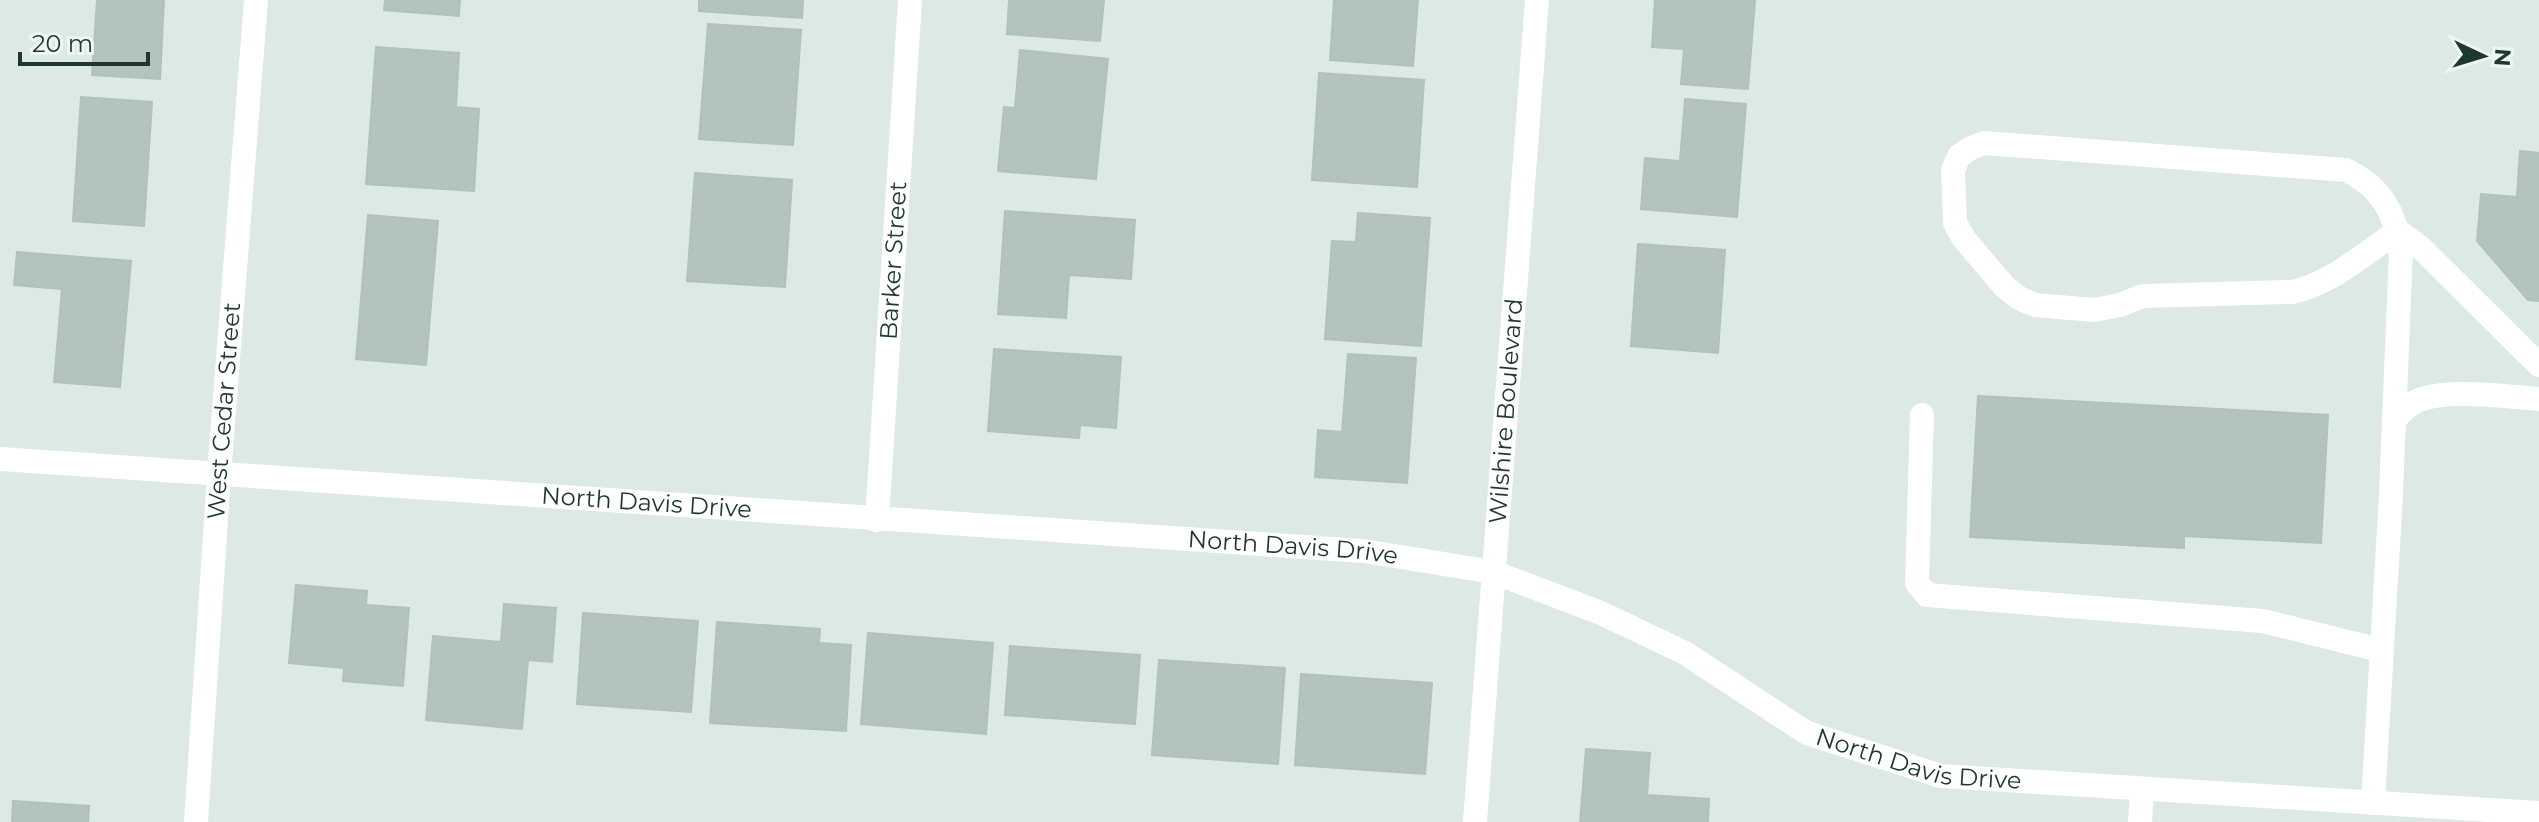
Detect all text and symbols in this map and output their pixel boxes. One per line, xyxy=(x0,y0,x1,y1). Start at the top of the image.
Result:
scale bar xyxy=(20,16,148,66)
north arrow xyxy=(2443,16,2523,96)
text: 20 m xyxy=(32,29,93,58)
text: N xyxy=(2488,48,2517,67)
street label: Barker Street xyxy=(873,180,912,341)
street label: Wilshire Boulevard xyxy=(1483,297,1528,525)
street label: West Cedar Street xyxy=(201,301,246,520)
street label: North Davis Drive xyxy=(540,481,753,524)
street label: North Davis Drive xyxy=(1187,524,1400,570)
street label: North Davis Drive xyxy=(1812,722,2022,795)

